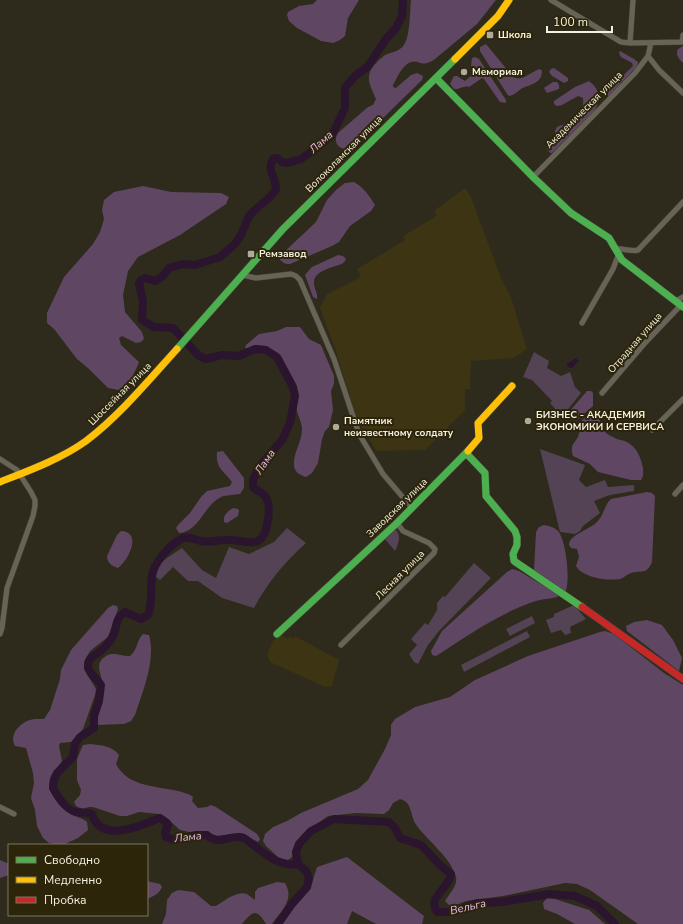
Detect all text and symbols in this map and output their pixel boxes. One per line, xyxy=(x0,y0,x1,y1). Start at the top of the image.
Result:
scale bar xyxy=(547,8,612,34)
text: 100 m xyxy=(553,14,588,30)
place label: Школа xyxy=(498,28,532,42)
marker: Школа xyxy=(485,30,495,40)
place label: Мемориал xyxy=(472,65,523,79)
marker: Мемориал xyxy=(459,67,469,77)
street label: Академическая улица xyxy=(542,68,626,152)
street label: Волоколамская улица xyxy=(302,112,386,196)
water label: Лама xyxy=(305,127,336,157)
place label: Ремзавод xyxy=(259,247,306,261)
marker: Ремзавод xyxy=(246,249,256,259)
street label: Отрадная улица xyxy=(605,310,665,376)
street label: Шоссейная улица xyxy=(85,359,155,429)
place label: БИЗНЕС - АКАДЕМИЯ ЭКОНОМИКИ И СЕРВИСА xyxy=(536,408,664,434)
place label: Памятник неизвестному солдату xyxy=(344,414,454,440)
marker: БИЗНЕС - АКАДЕМИЯ ЭКОНОМИКИ И СЕРВИСА xyxy=(523,416,533,426)
marker: Памятник неизвестному солдату xyxy=(331,422,341,432)
water label: Лама xyxy=(251,446,279,478)
street label: Заводская улица xyxy=(363,475,431,541)
street label: Лесная улица xyxy=(372,547,428,603)
water label: Лама xyxy=(173,828,202,846)
legend xyxy=(8,844,148,916)
text: Свободно xyxy=(44,852,100,868)
text: Медленно xyxy=(44,872,102,888)
text: Пробка xyxy=(44,892,87,908)
water label: Вельга xyxy=(449,896,487,918)

